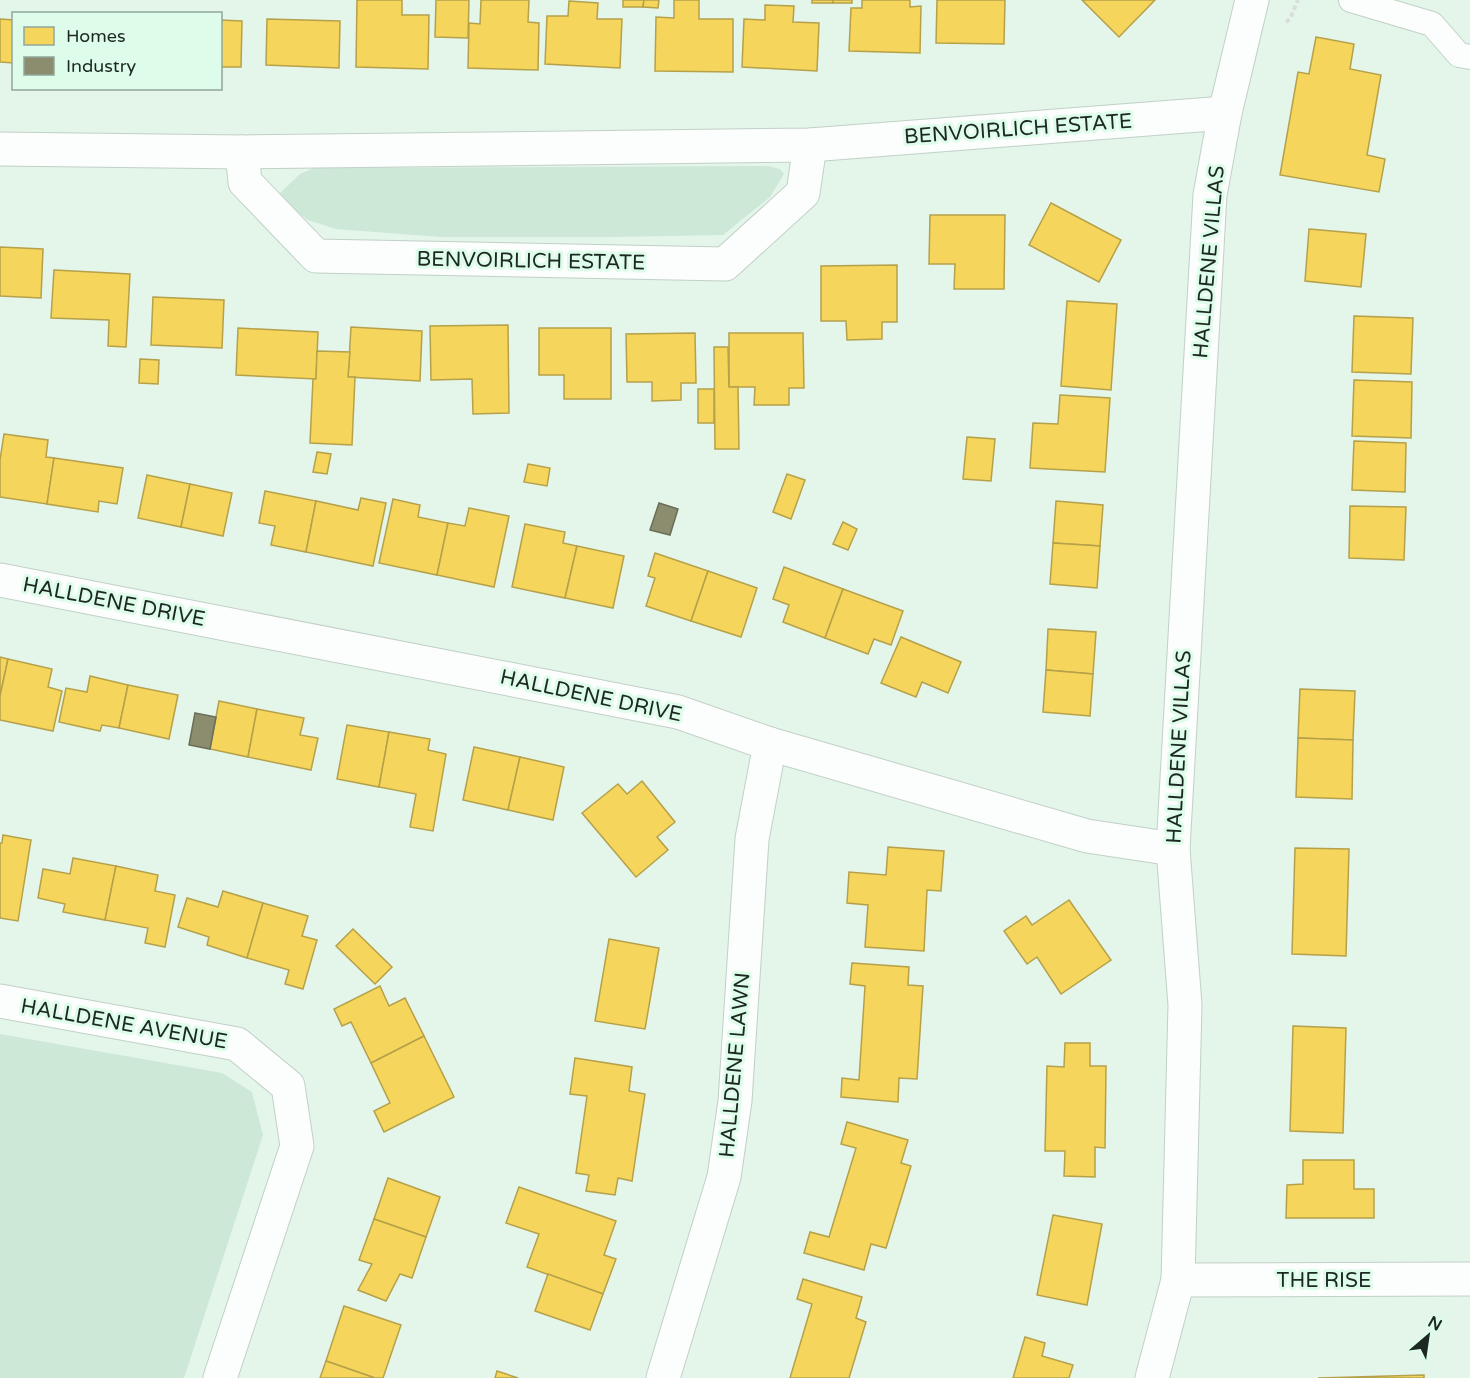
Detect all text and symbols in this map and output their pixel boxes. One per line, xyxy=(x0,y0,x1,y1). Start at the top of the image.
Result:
legend xyxy=(12,12,222,90)
text: Homes xyxy=(66,25,126,47)
text: Industry xyxy=(66,55,137,77)
street label: BENVOIRLICH ESTATE xyxy=(903,109,1133,149)
street label: HALLDENE VILLAS xyxy=(1188,164,1230,359)
street label: BENVOIRLICH ESTATE xyxy=(416,247,646,275)
street label: HALLDENE DRIVE xyxy=(21,572,207,632)
street label: HALLDENE VILLAS xyxy=(1161,650,1197,844)
street label: HALLDENE DRIVE xyxy=(498,665,684,727)
street label: HALLDENE LAWN xyxy=(714,971,756,1159)
street label: HALLDENE AVENUE xyxy=(19,994,229,1054)
street label: THE RISE xyxy=(1277,1268,1371,1293)
north arrow xyxy=(1398,1306,1458,1366)
text: N xyxy=(1424,1312,1445,1336)

